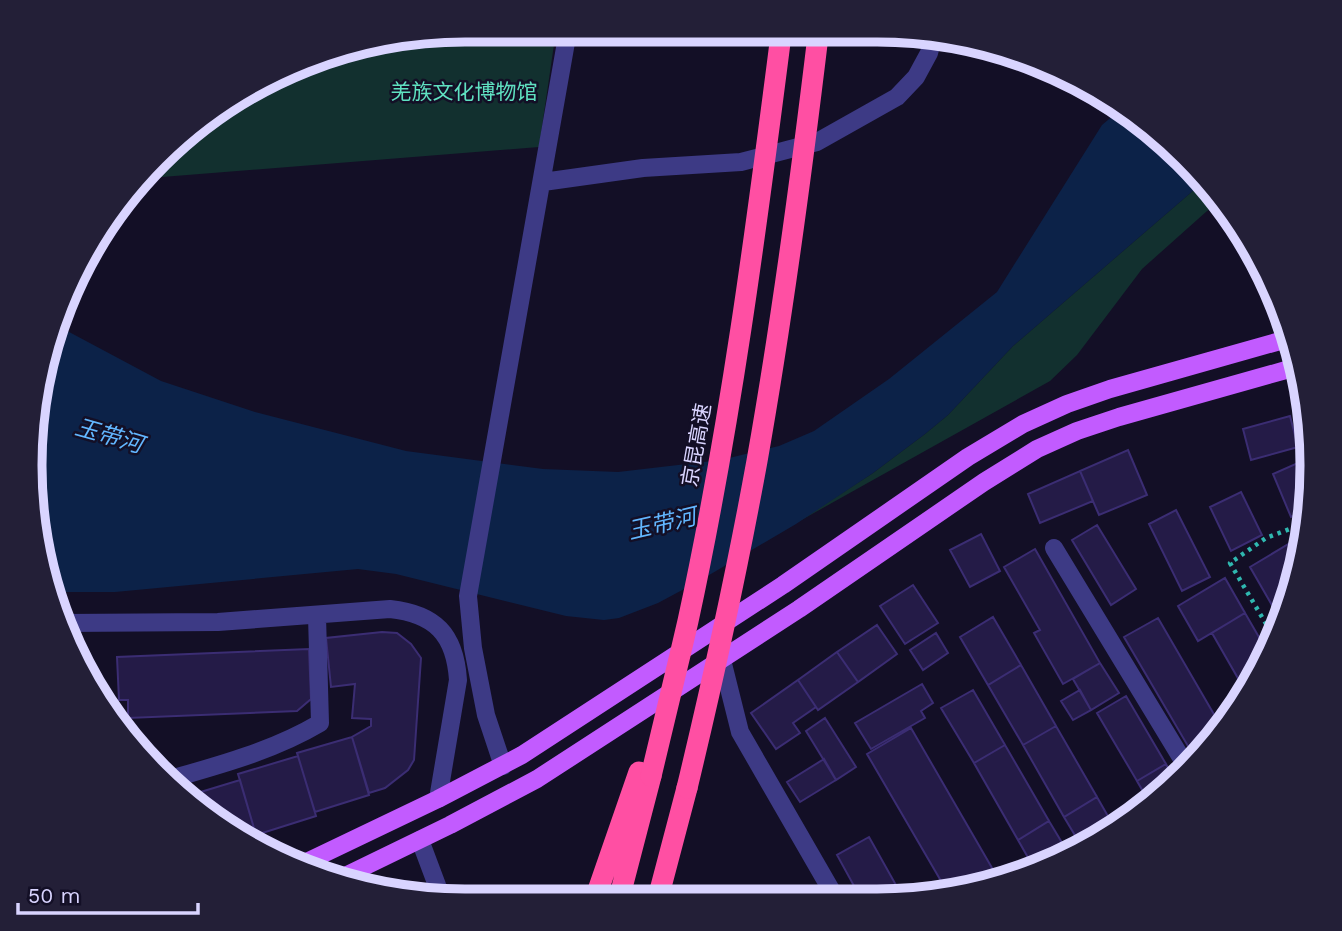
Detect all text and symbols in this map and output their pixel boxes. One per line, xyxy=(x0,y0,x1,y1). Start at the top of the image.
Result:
park label: 羌族文化博物馆 xyxy=(391,79,538,104)
street label: 京昆高速 xyxy=(676,401,716,489)
water label: 玉带河 xyxy=(72,414,150,460)
water label: 玉带河 xyxy=(625,502,703,545)
scale bar xyxy=(18,872,198,916)
text: 50 m xyxy=(28,883,80,908)

